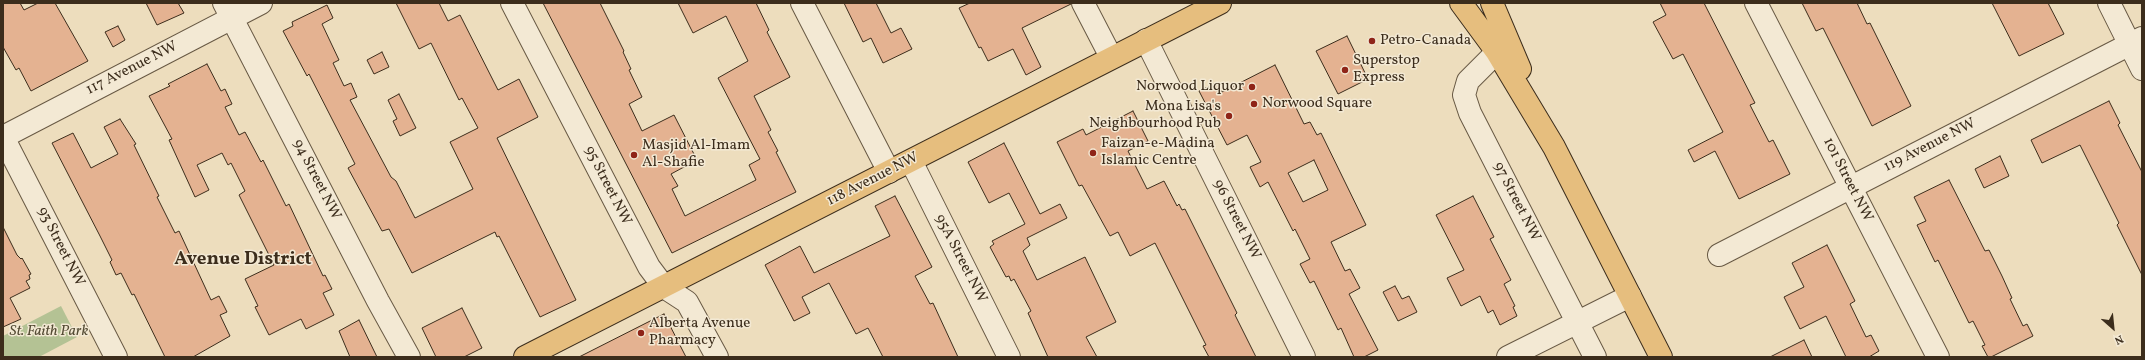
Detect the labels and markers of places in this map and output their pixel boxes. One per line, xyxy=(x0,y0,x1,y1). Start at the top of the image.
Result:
place label: Petro-Canada xyxy=(1380,32,1471,50)
marker: Petro-Canada xyxy=(1367,36,1377,46)
place label: Superstop Express xyxy=(1353,52,1420,87)
marker: Superstop Express xyxy=(1340,65,1350,75)
place label: Norwood Liquor xyxy=(1136,78,1244,96)
marker: Norwood Liquor xyxy=(1247,82,1257,92)
place label: Norwood Square xyxy=(1262,95,1372,113)
place label: Mona Lisa's Neighbourhood Pub xyxy=(1089,98,1221,133)
marker: Norwood Square xyxy=(1249,99,1259,109)
marker: Mona Lisa's Neighbourhood Pub xyxy=(1224,111,1234,121)
place label: Faizan-e-Madina Islamic Centre xyxy=(1101,135,1215,170)
place label: Masjid Al-Imam Al-Shafie xyxy=(642,137,750,172)
marker: Faizan-e-Madina Islamic Centre xyxy=(1088,148,1098,158)
marker: Masjid Al-Imam Al-Shafie xyxy=(629,150,639,160)
place label: Alberta Avenue Pharmacy xyxy=(649,315,750,350)
marker: Alberta Avenue Pharmacy xyxy=(636,328,646,338)

